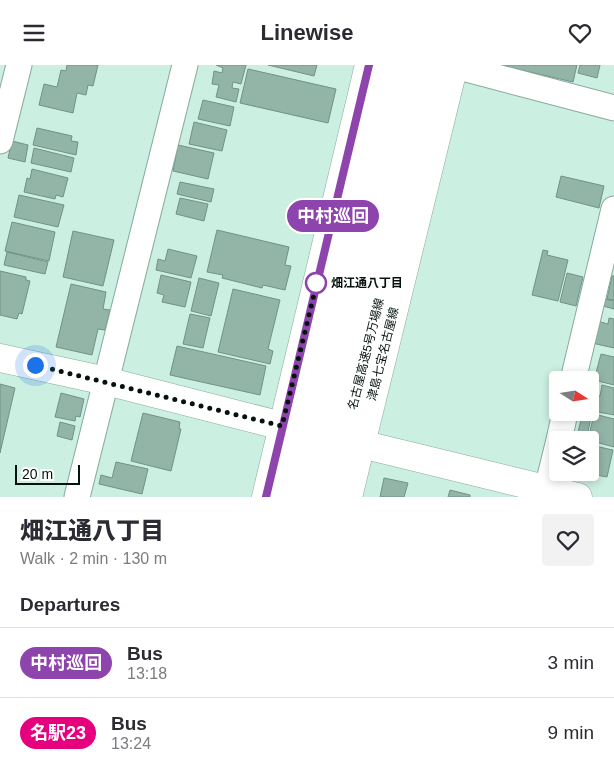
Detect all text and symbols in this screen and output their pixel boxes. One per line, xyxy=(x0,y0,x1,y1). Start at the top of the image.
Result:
icon: menu xyxy=(20,19,48,47)
icon: heart xyxy=(566,19,594,47)
text: Linewise xyxy=(261,20,353,45)
line badge: 中村巡回 xyxy=(298,200,368,232)
text: 中村巡回 xyxy=(297,206,369,226)
marker: 畑江通八丁目 xyxy=(305,272,327,294)
place label: 畑江通八丁目 xyxy=(331,276,403,290)
street label: 名古屋高速5号万場線 xyxy=(345,297,387,411)
street label: 津島七宝名古屋線 xyxy=(365,306,401,402)
your location xyxy=(23,353,48,378)
north arrow xyxy=(549,371,599,421)
map controls xyxy=(549,371,599,481)
button: layers xyxy=(549,431,599,481)
scale bar xyxy=(15,462,80,485)
text: 20 m xyxy=(22,466,53,482)
button: heart xyxy=(542,514,594,566)
text: 畑江通八丁目 xyxy=(20,517,164,544)
text: Walk · 2 min · 130 m xyxy=(20,550,167,567)
text: Departures xyxy=(20,594,120,615)
text: Bus xyxy=(127,643,163,664)
text: 3 min xyxy=(548,652,594,673)
text: 中村巡回 xyxy=(30,653,102,673)
text: 13:18 xyxy=(127,665,167,682)
text: Bus xyxy=(111,713,147,734)
text: 9 min xyxy=(548,722,594,743)
text: 名駅23 xyxy=(30,723,86,743)
text: 13:24 xyxy=(111,735,151,752)

